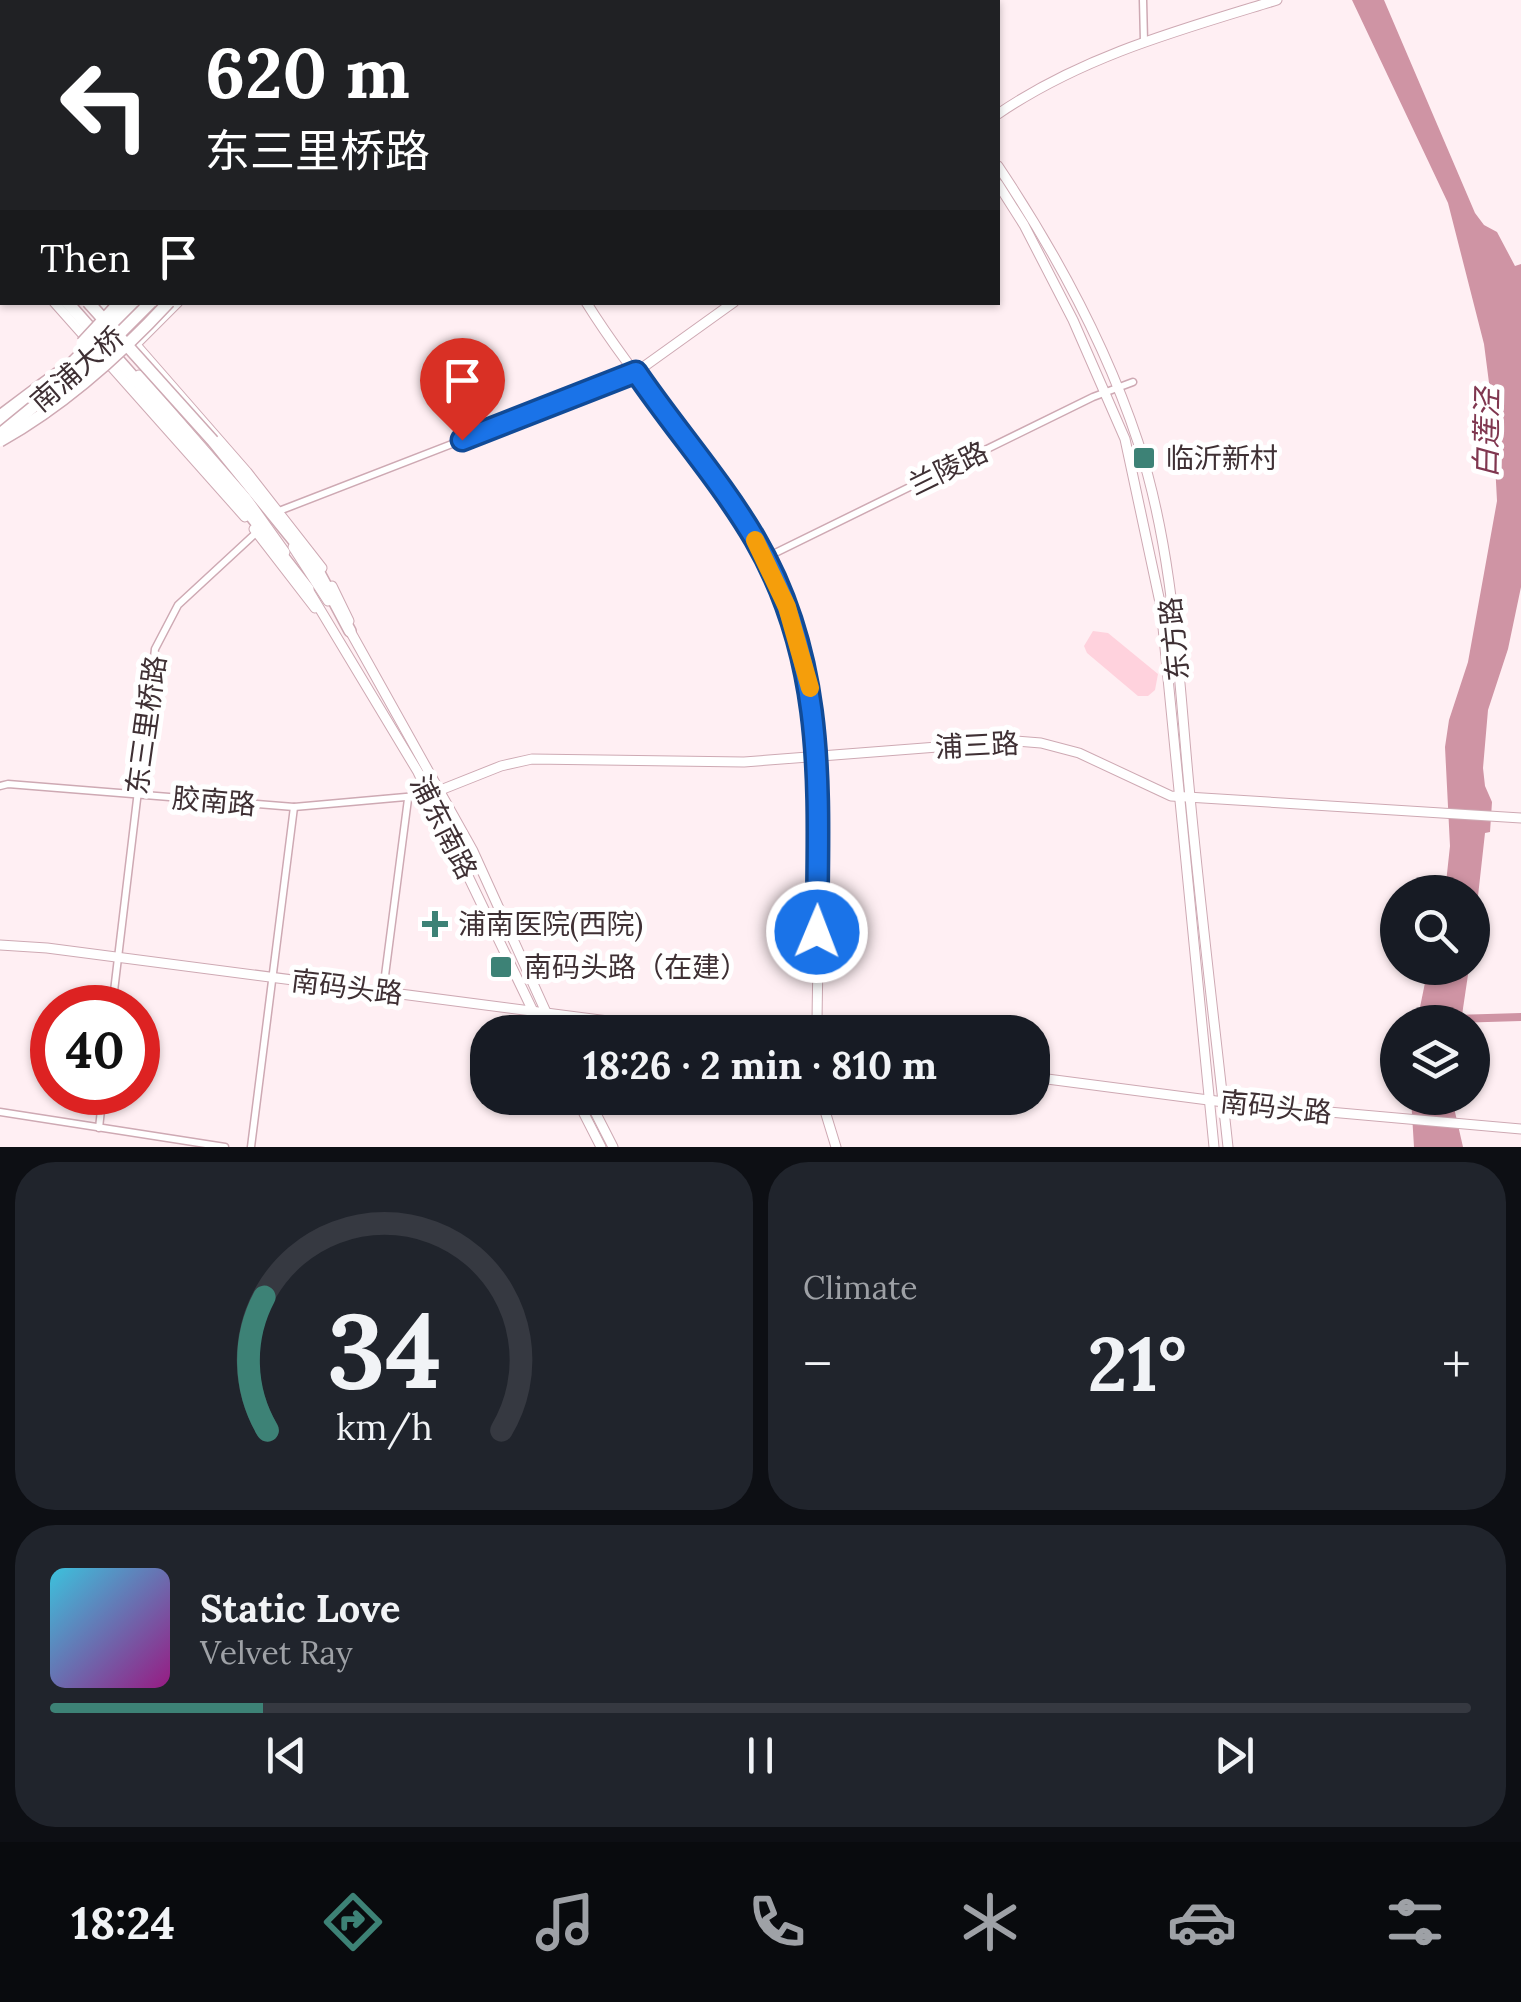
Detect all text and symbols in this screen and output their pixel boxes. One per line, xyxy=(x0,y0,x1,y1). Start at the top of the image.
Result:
text: 620 m xyxy=(205,28,410,117)
icon: left xyxy=(40,40,170,170)
text: 东三里桥路 xyxy=(205,122,430,179)
icon: arrive xyxy=(151,230,206,285)
text: Then xyxy=(40,234,131,282)
street label: 南浦大桥 xyxy=(23,319,131,419)
pin xyxy=(420,338,505,441)
icon: arrive xyxy=(435,353,490,408)
water label: 白莲泾 xyxy=(1466,385,1506,478)
street label: 兰陵路 xyxy=(902,433,994,503)
place label: 临沂新村 xyxy=(1166,440,1278,476)
marker: 临沂新村 xyxy=(1131,445,1157,471)
street label: 东方路 xyxy=(1152,595,1196,683)
street label: 东三里桥路 xyxy=(118,653,174,797)
street label: 浦三路 xyxy=(934,725,1020,765)
street label: 浦东南路 xyxy=(403,769,485,885)
street label: 胶南路 xyxy=(171,779,257,823)
map controls xyxy=(1380,875,1490,1115)
button: search xyxy=(1380,875,1490,985)
position arrow xyxy=(765,880,869,984)
place label: 浦南医院(西院) xyxy=(458,906,643,942)
marker: 浦南医院(西院) xyxy=(422,911,448,937)
place label: 南码头路（在建） xyxy=(524,949,748,985)
marker: 南码头路（在建） xyxy=(488,954,514,980)
street label: 南码头路 xyxy=(289,962,405,1012)
speed limit sign: 40 xyxy=(30,985,160,1115)
button: layers xyxy=(1380,1005,1490,1115)
text: 18:26 · 2 min · 810 m xyxy=(583,1041,937,1089)
street label: 南码头路 xyxy=(1218,1083,1334,1131)
text: Climate xyxy=(803,1267,918,1308)
text: 34 xyxy=(326,1283,442,1416)
text: 21° xyxy=(1087,1316,1187,1412)
text: − xyxy=(803,1329,832,1399)
text: + xyxy=(1442,1329,1471,1399)
text: km/h xyxy=(336,1404,432,1450)
text: Static Love xyxy=(200,1584,400,1632)
text: Velvet Ray xyxy=(200,1632,353,1673)
icon: previous xyxy=(259,1728,314,1783)
icon: pause xyxy=(733,1728,788,1783)
icon: next xyxy=(1207,1728,1262,1783)
icon: directions xyxy=(318,1887,388,1957)
icon: music xyxy=(530,1887,600,1957)
icon: phone xyxy=(742,1887,812,1957)
icon: climate xyxy=(955,1887,1025,1957)
icon: car xyxy=(1167,1887,1237,1957)
icon: filters xyxy=(1380,1887,1450,1957)
text: 18:24 xyxy=(71,1894,175,1951)

